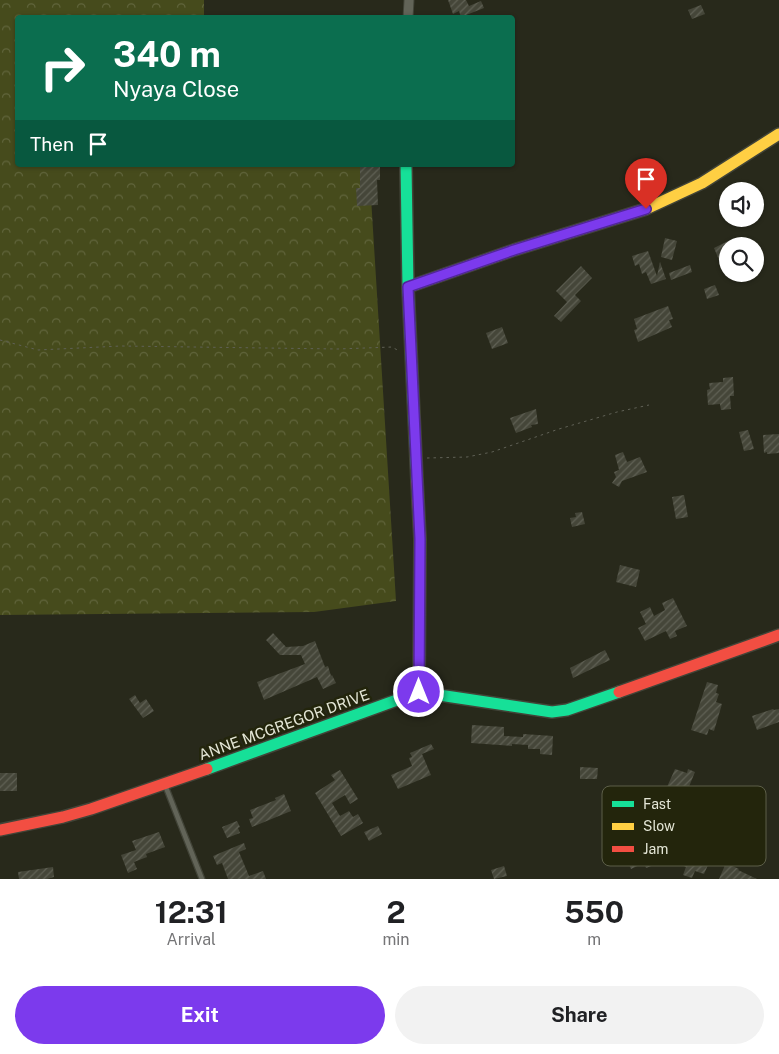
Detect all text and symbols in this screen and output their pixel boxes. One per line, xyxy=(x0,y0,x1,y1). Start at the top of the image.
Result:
text: 340 m xyxy=(113,34,221,75)
icon: right xyxy=(30,35,95,100)
text: Nyaya Close xyxy=(113,76,239,102)
icon: arrive xyxy=(84,130,112,158)
text: Then xyxy=(30,133,74,155)
pin xyxy=(625,158,667,209)
icon: arrive xyxy=(632,165,660,193)
map controls xyxy=(719,182,764,282)
button: sound xyxy=(719,182,764,227)
button: search xyxy=(719,237,764,282)
position arrow xyxy=(392,665,444,717)
street label: ANNE MCGREGOR DRIVE xyxy=(196,686,371,763)
legend xyxy=(602,786,766,866)
text: Fast xyxy=(643,796,671,812)
text: Slow xyxy=(643,818,675,834)
text: Jam xyxy=(643,841,668,857)
text: 12:31 xyxy=(155,894,228,930)
text: 2 xyxy=(386,894,405,930)
text: 550 xyxy=(564,894,624,930)
text: Arrival xyxy=(166,930,216,949)
text: min xyxy=(382,930,410,949)
text: m xyxy=(587,930,601,949)
button: Exit xyxy=(15,986,385,1044)
button: Share xyxy=(395,986,764,1044)

